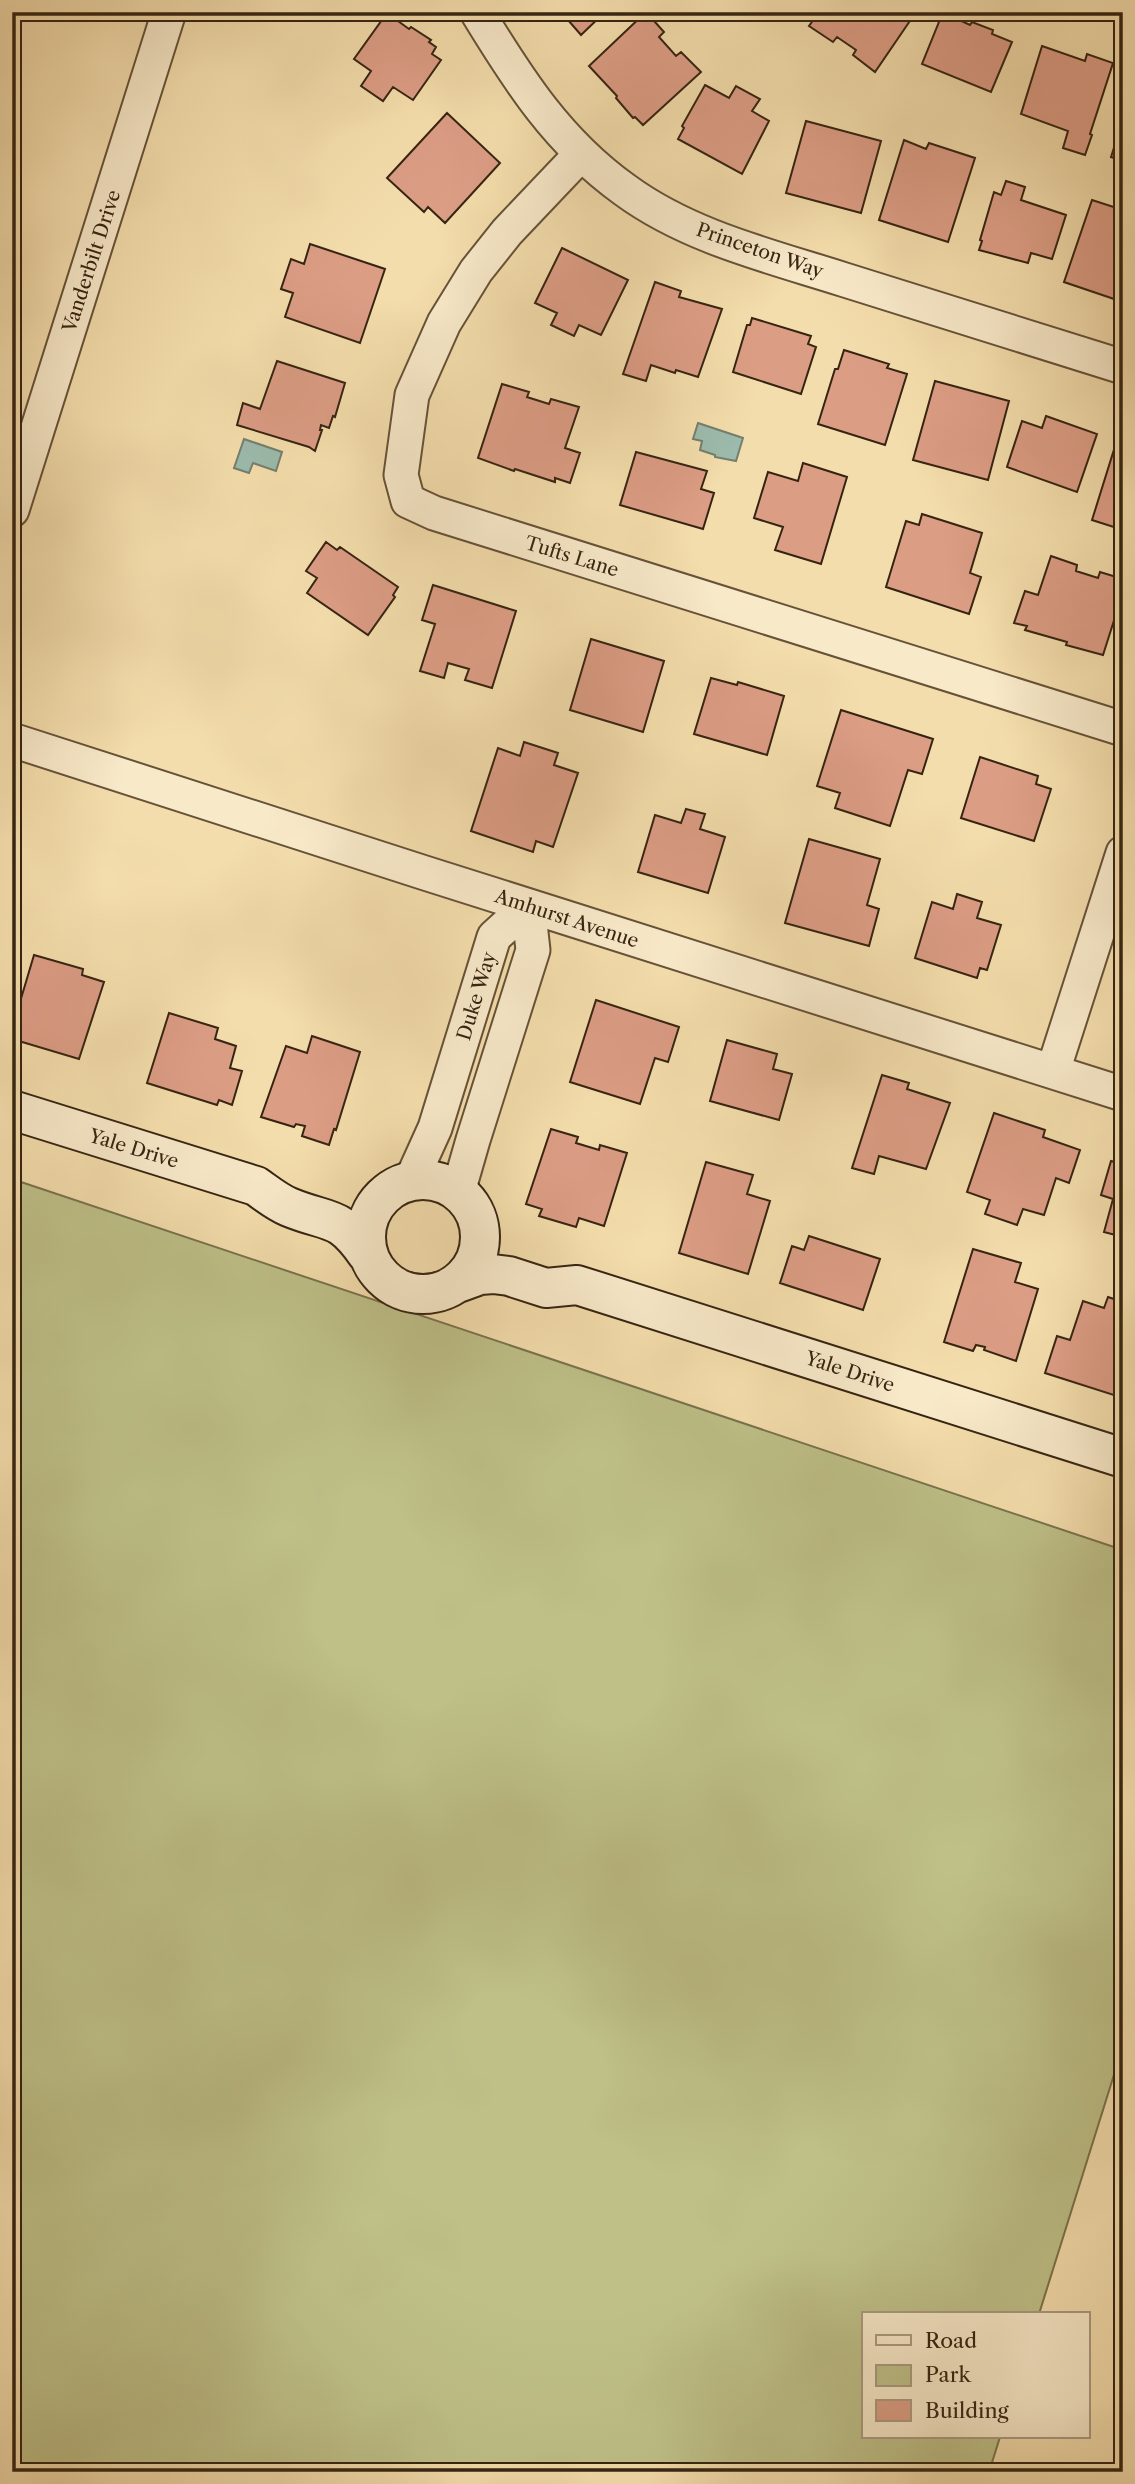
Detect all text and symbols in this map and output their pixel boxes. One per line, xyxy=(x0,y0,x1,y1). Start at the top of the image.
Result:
street label: Vanderbilt Drive xyxy=(57,187,125,336)
street label: Princeton Way xyxy=(693,218,827,283)
street label: Tufts Lane xyxy=(522,531,621,582)
street label: Amhurst Avenue xyxy=(491,884,642,953)
street label: Duke Way xyxy=(452,949,501,1043)
street label: Yale Drive xyxy=(85,1124,181,1173)
street label: Yale Drive xyxy=(801,1346,897,1397)
legend xyxy=(862,2312,1090,2438)
text: Road xyxy=(925,2328,977,2353)
text: Park xyxy=(925,2362,971,2387)
text: Building xyxy=(925,2398,1010,2423)

